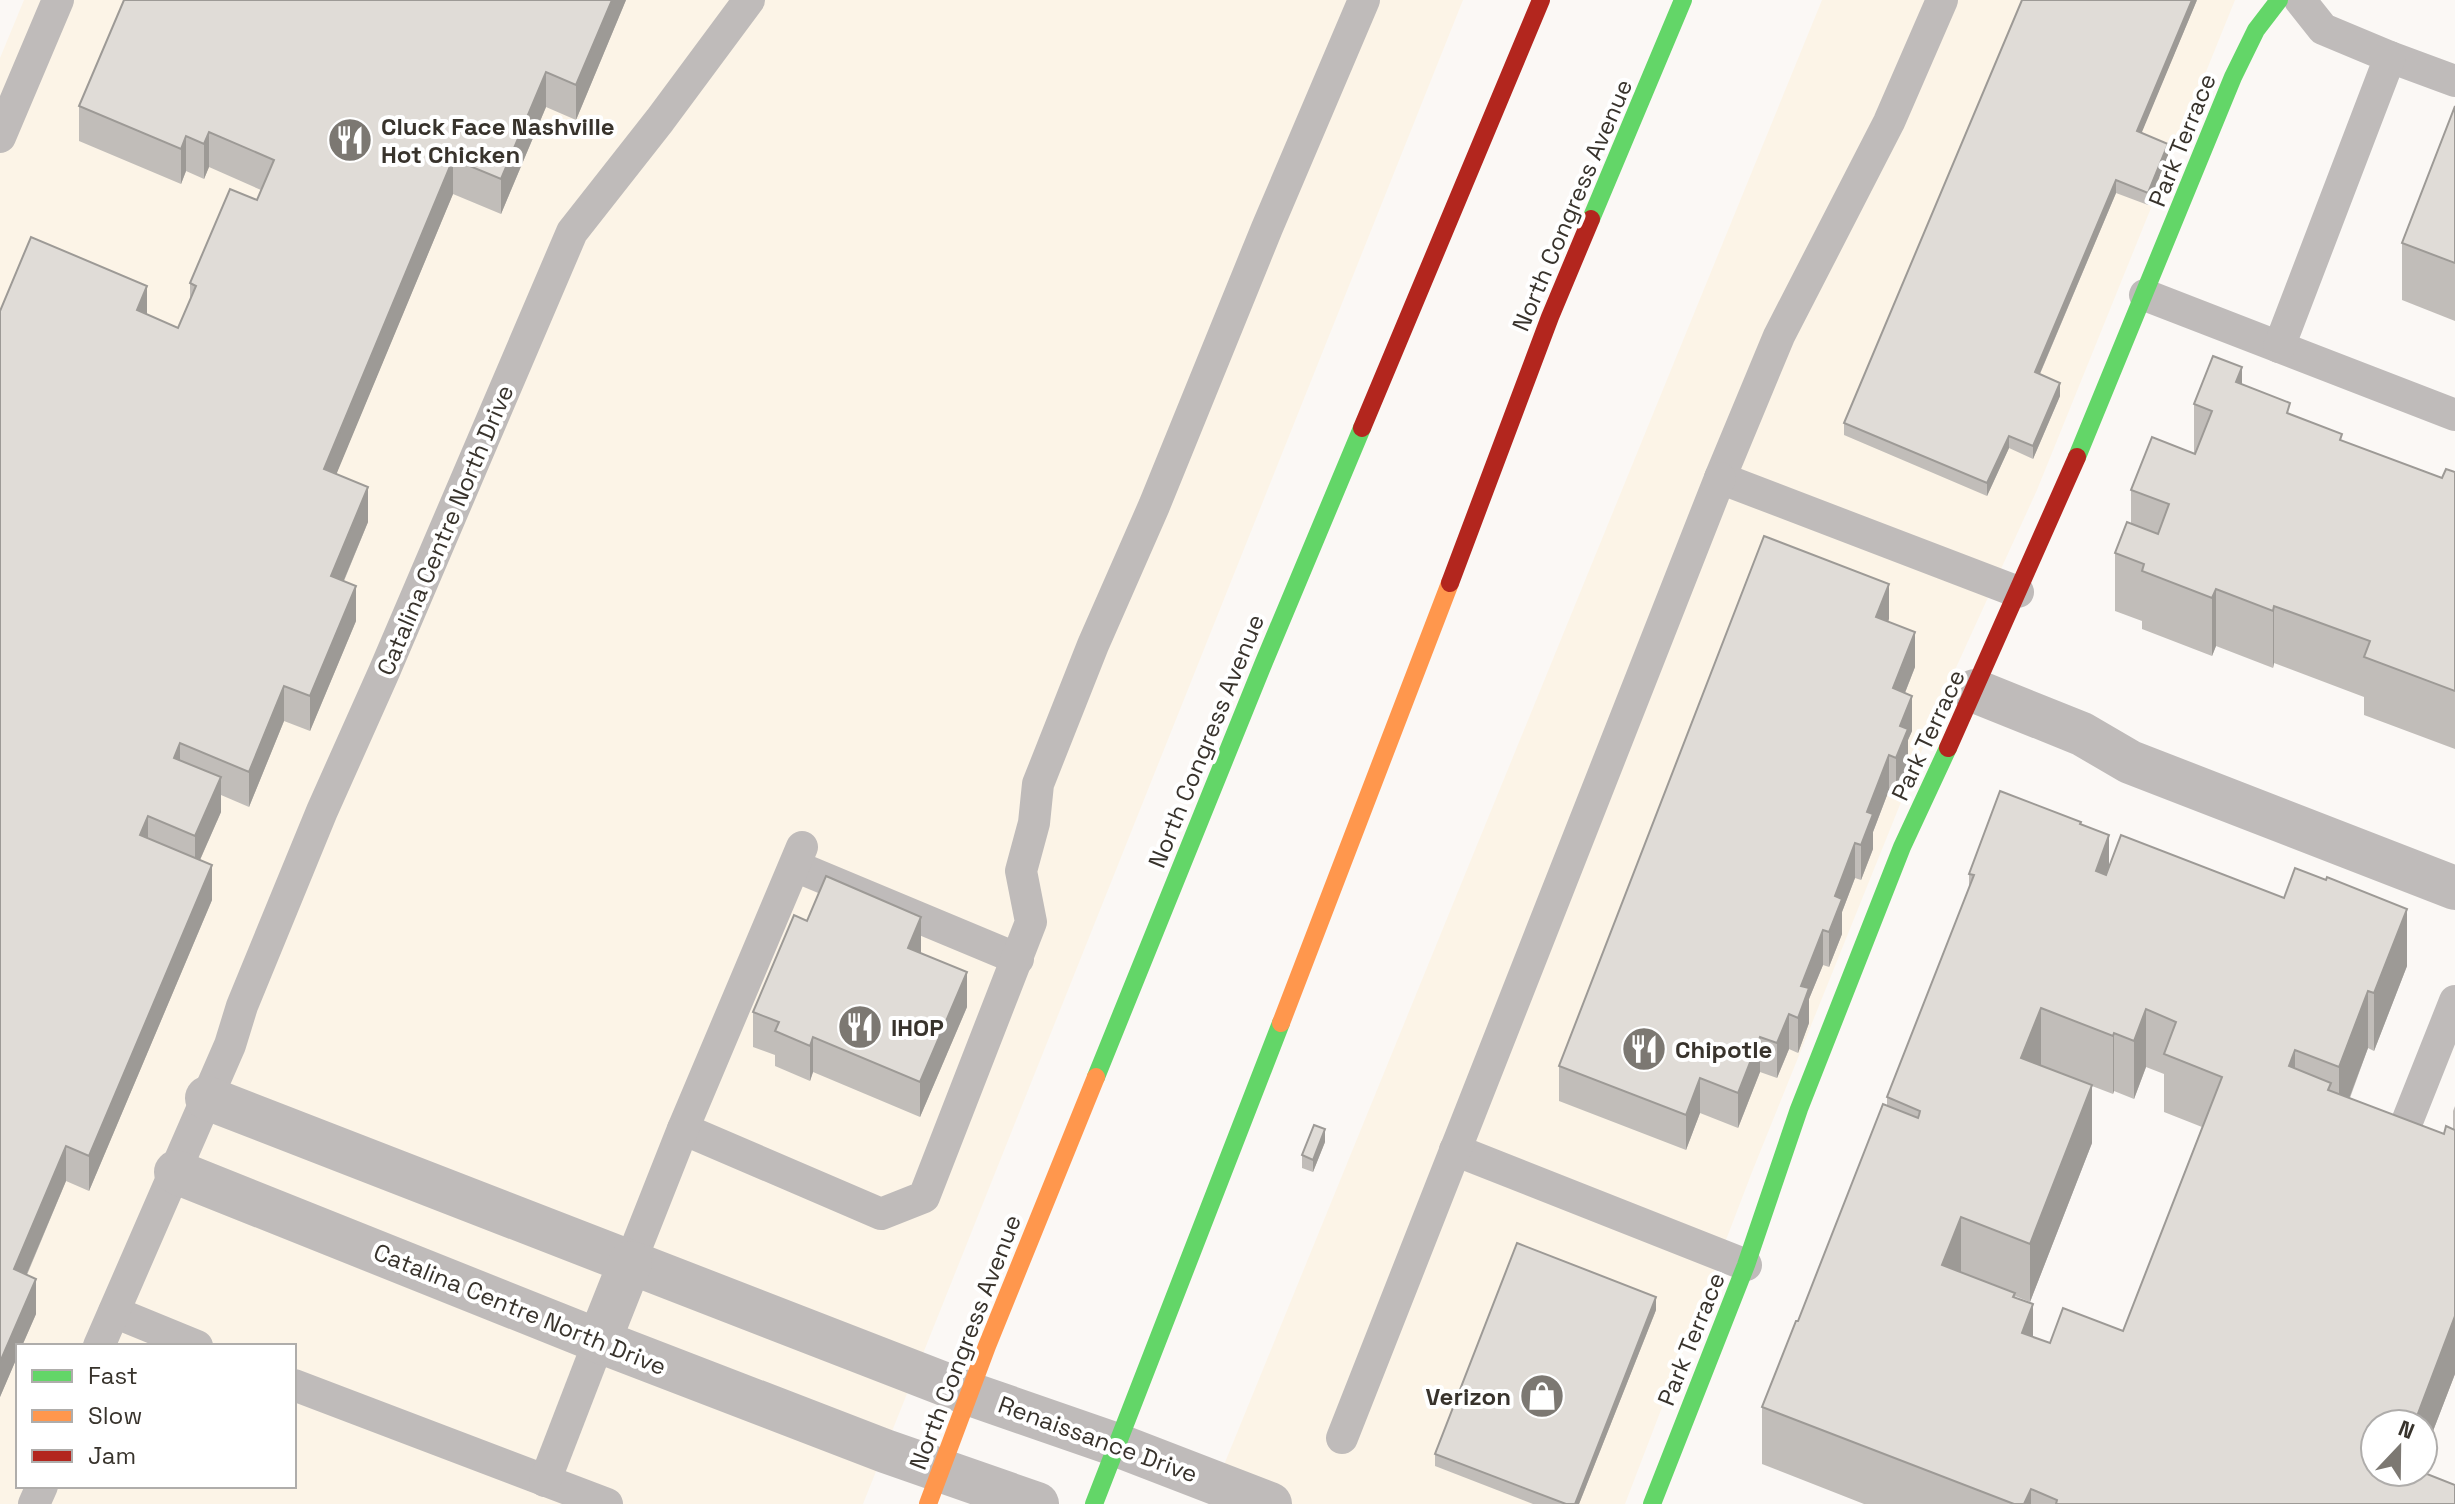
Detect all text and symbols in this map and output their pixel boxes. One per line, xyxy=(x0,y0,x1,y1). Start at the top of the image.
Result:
street label: Park Terrace xyxy=(2141,69,2223,211)
street label: North Congress Avenue xyxy=(1505,74,1639,336)
place label: Cluck Face Nashville Hot Chicken xyxy=(381,111,615,170)
restaurant icon: Cluck Face Nashville Hot Chicken xyxy=(326,116,374,164)
street label: Catalina Centre North Drive xyxy=(370,380,520,680)
street label: North Congress Avenue xyxy=(1141,610,1271,872)
street label: Park Terrace xyxy=(1884,665,1972,805)
restaurant icon: IHOP xyxy=(836,1003,884,1051)
place label: IHOP xyxy=(891,1012,944,1043)
restaurant icon: Chipotle xyxy=(1620,1025,1668,1073)
place label: Chipotle xyxy=(1675,1034,1772,1065)
street label: North Congress Avenue xyxy=(902,1210,1028,1474)
street label: Catalina Centre North Drive xyxy=(369,1236,671,1382)
street label: Park Terrace xyxy=(1650,1268,1732,1410)
legend xyxy=(16,1344,296,1488)
text: Fast xyxy=(88,1360,138,1391)
shop icon: Verizon xyxy=(1518,1372,1566,1420)
place label: Verizon xyxy=(1425,1381,1511,1412)
street label: Renaissance Drive xyxy=(994,1389,1202,1489)
text: Slow xyxy=(88,1400,142,1431)
north arrow xyxy=(2359,1408,2439,1488)
text: N xyxy=(2394,1414,2419,1445)
text: Jam xyxy=(88,1440,136,1471)

